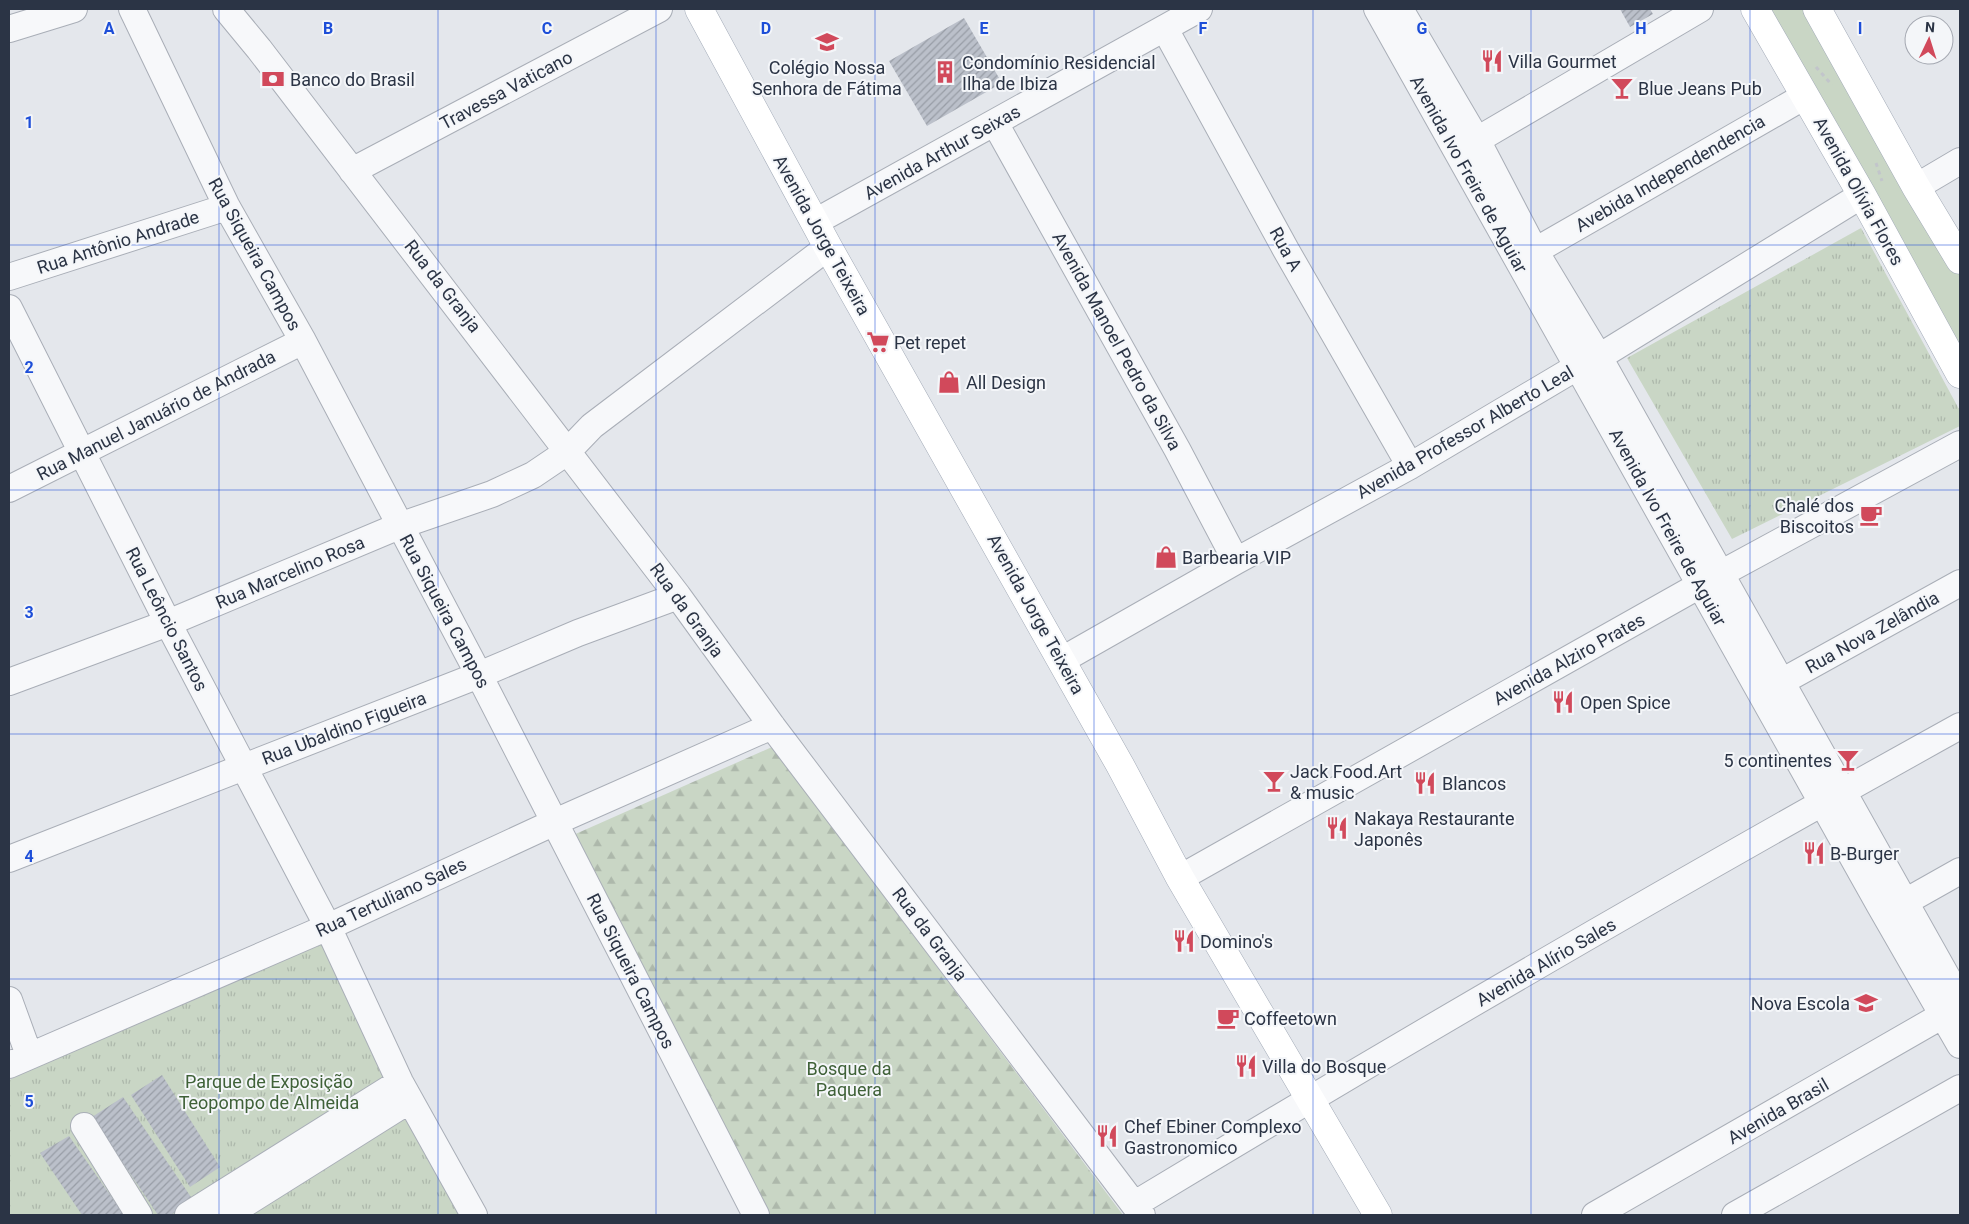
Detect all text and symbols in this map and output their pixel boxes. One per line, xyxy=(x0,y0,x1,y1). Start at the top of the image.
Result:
north arrow xyxy=(1904,15,1954,65)
text: A xyxy=(104,19,115,38)
text: B xyxy=(323,19,333,38)
text: C xyxy=(542,19,552,38)
text: D xyxy=(761,19,771,38)
text: E xyxy=(980,19,989,38)
text: F xyxy=(1199,19,1208,38)
text: G xyxy=(1417,19,1428,38)
text: H xyxy=(1635,19,1647,38)
text: I xyxy=(1858,19,1862,38)
text: N xyxy=(1924,19,1935,35)
school or university icon: Colégio Nossa Senhora de Fátima xyxy=(814,29,840,55)
street label: Travessa Vaticano xyxy=(436,46,576,134)
restaurant icon: Villa Gourmet xyxy=(1479,48,1505,74)
place label: Villa Gourmet xyxy=(1508,51,1617,72)
place label: Condomínio Residencial Ilha de Ibiza xyxy=(962,52,1156,94)
place label: Colégio Nossa Senhora de Fátima xyxy=(752,57,902,99)
building icon: Condomínio Residencial Ilha de Ibiza xyxy=(932,59,958,85)
bank icon: Banco do Brasil xyxy=(260,66,286,92)
place label: Banco do Brasil xyxy=(290,69,415,90)
street label: Avenida Ivo Freire de Aguiar xyxy=(1406,72,1532,276)
bar icon: Blue Jeans Pub xyxy=(1609,75,1635,101)
place label: Blue Jeans Pub xyxy=(1638,78,1762,99)
street label: Avenida Arthur Seixas xyxy=(860,100,1024,204)
street label: Avebida Independendencia xyxy=(1572,110,1768,236)
text: 1 xyxy=(24,113,34,132)
street label: Avenida Olívia Flores xyxy=(1810,113,1908,269)
street label: Avenida Jorge Teixeira xyxy=(769,151,875,319)
street label: Rua Siqueira Campos xyxy=(204,174,306,334)
street label: Rua Antônio Andrade xyxy=(34,206,202,278)
street label: Rua A xyxy=(1265,223,1307,275)
street label: Avenida Manoel Pedro da Silva xyxy=(1048,228,1186,454)
street label: Rua da Granja xyxy=(400,236,486,336)
supermarket icon: Pet repet xyxy=(865,329,891,355)
place label: Pet repet xyxy=(894,332,966,353)
street label: Rua Manuel Januário de Andrada xyxy=(33,345,279,485)
text: 2 xyxy=(24,358,34,377)
street label: Avenida Professor Alberto Leal xyxy=(1353,361,1577,503)
shop icon: All Design xyxy=(936,369,962,395)
place label: All Design xyxy=(966,372,1046,393)
street label: Avenida Ivo Freire de Aguiar xyxy=(1605,425,1731,629)
place label: Chalé dos Biscoitos xyxy=(1774,495,1854,537)
cafe icon: Chalé dos Biscoitos xyxy=(1858,502,1884,528)
street label: Rua Siqueira Campos xyxy=(396,530,494,692)
street label: Avenida Jorge Teixeira xyxy=(983,530,1089,698)
street label: Rua Marcelino Rosa xyxy=(212,531,368,613)
street label: Rua Leôncio Santos xyxy=(122,543,212,695)
shop icon: Barbearia VIP xyxy=(1153,544,1179,570)
place label: Barbearia VIP xyxy=(1182,547,1291,568)
street label: Rua da Granja xyxy=(646,559,728,661)
street label: Rua Nova Zelândia xyxy=(1801,587,1943,677)
text: 3 xyxy=(24,603,34,622)
street label: Avenida Alziro Prates xyxy=(1490,609,1648,709)
street label: Rua Ubaldino Figueira xyxy=(259,687,429,769)
restaurant icon: Open Spice xyxy=(1550,689,1576,715)
place label: Open Spice xyxy=(1580,692,1671,713)
bar icon: 5 continentes xyxy=(1835,747,1861,773)
place label: 5 continentes xyxy=(1723,750,1832,771)
place label: Jack Food.Art & music xyxy=(1290,761,1402,803)
bar icon: Jack Food.Art & music xyxy=(1261,768,1287,794)
restaurant icon: Blancos xyxy=(1412,770,1438,796)
place label: Blancos xyxy=(1442,773,1506,794)
place label: Nakaya Restaurante Japonês xyxy=(1354,808,1515,850)
restaurant icon: Nakaya Restaurante Japonês xyxy=(1324,815,1350,841)
restaurant icon: B-Burger xyxy=(1801,840,1827,866)
place label: B-Burger xyxy=(1830,843,1899,864)
text: 4 xyxy=(24,847,34,866)
street label: Rua Tertuliano Sales xyxy=(312,853,470,941)
street label: Rua da Granja xyxy=(888,883,972,985)
street label: Rua Siqueira Campos xyxy=(583,890,679,1052)
street label: Avenida Alírio Sales xyxy=(1472,913,1620,1011)
restaurant icon: Domino's xyxy=(1171,928,1197,954)
place label: Domino's xyxy=(1200,931,1273,952)
school or university icon: Nova Escola xyxy=(1853,990,1879,1016)
place label: Nova Escola xyxy=(1751,993,1850,1014)
cafe icon: Coffeetown xyxy=(1215,1005,1241,1031)
place label: Coffeetown xyxy=(1244,1008,1337,1029)
restaurant icon: Villa do Bosque xyxy=(1233,1053,1259,1079)
place label: Villa do Bosque xyxy=(1262,1056,1386,1077)
park label: Bosque da Paquera xyxy=(807,1058,891,1100)
park label: Parque de Exposição Teopompo de Almeida xyxy=(179,1071,359,1113)
street label: Avenida Brasil xyxy=(1724,1074,1832,1148)
text: 5 xyxy=(24,1092,34,1111)
place label: Chef Ebiner Complexo Gastronomico xyxy=(1124,1116,1301,1158)
restaurant icon: Chef Ebiner Complexo Gastronomico xyxy=(1094,1123,1120,1149)

